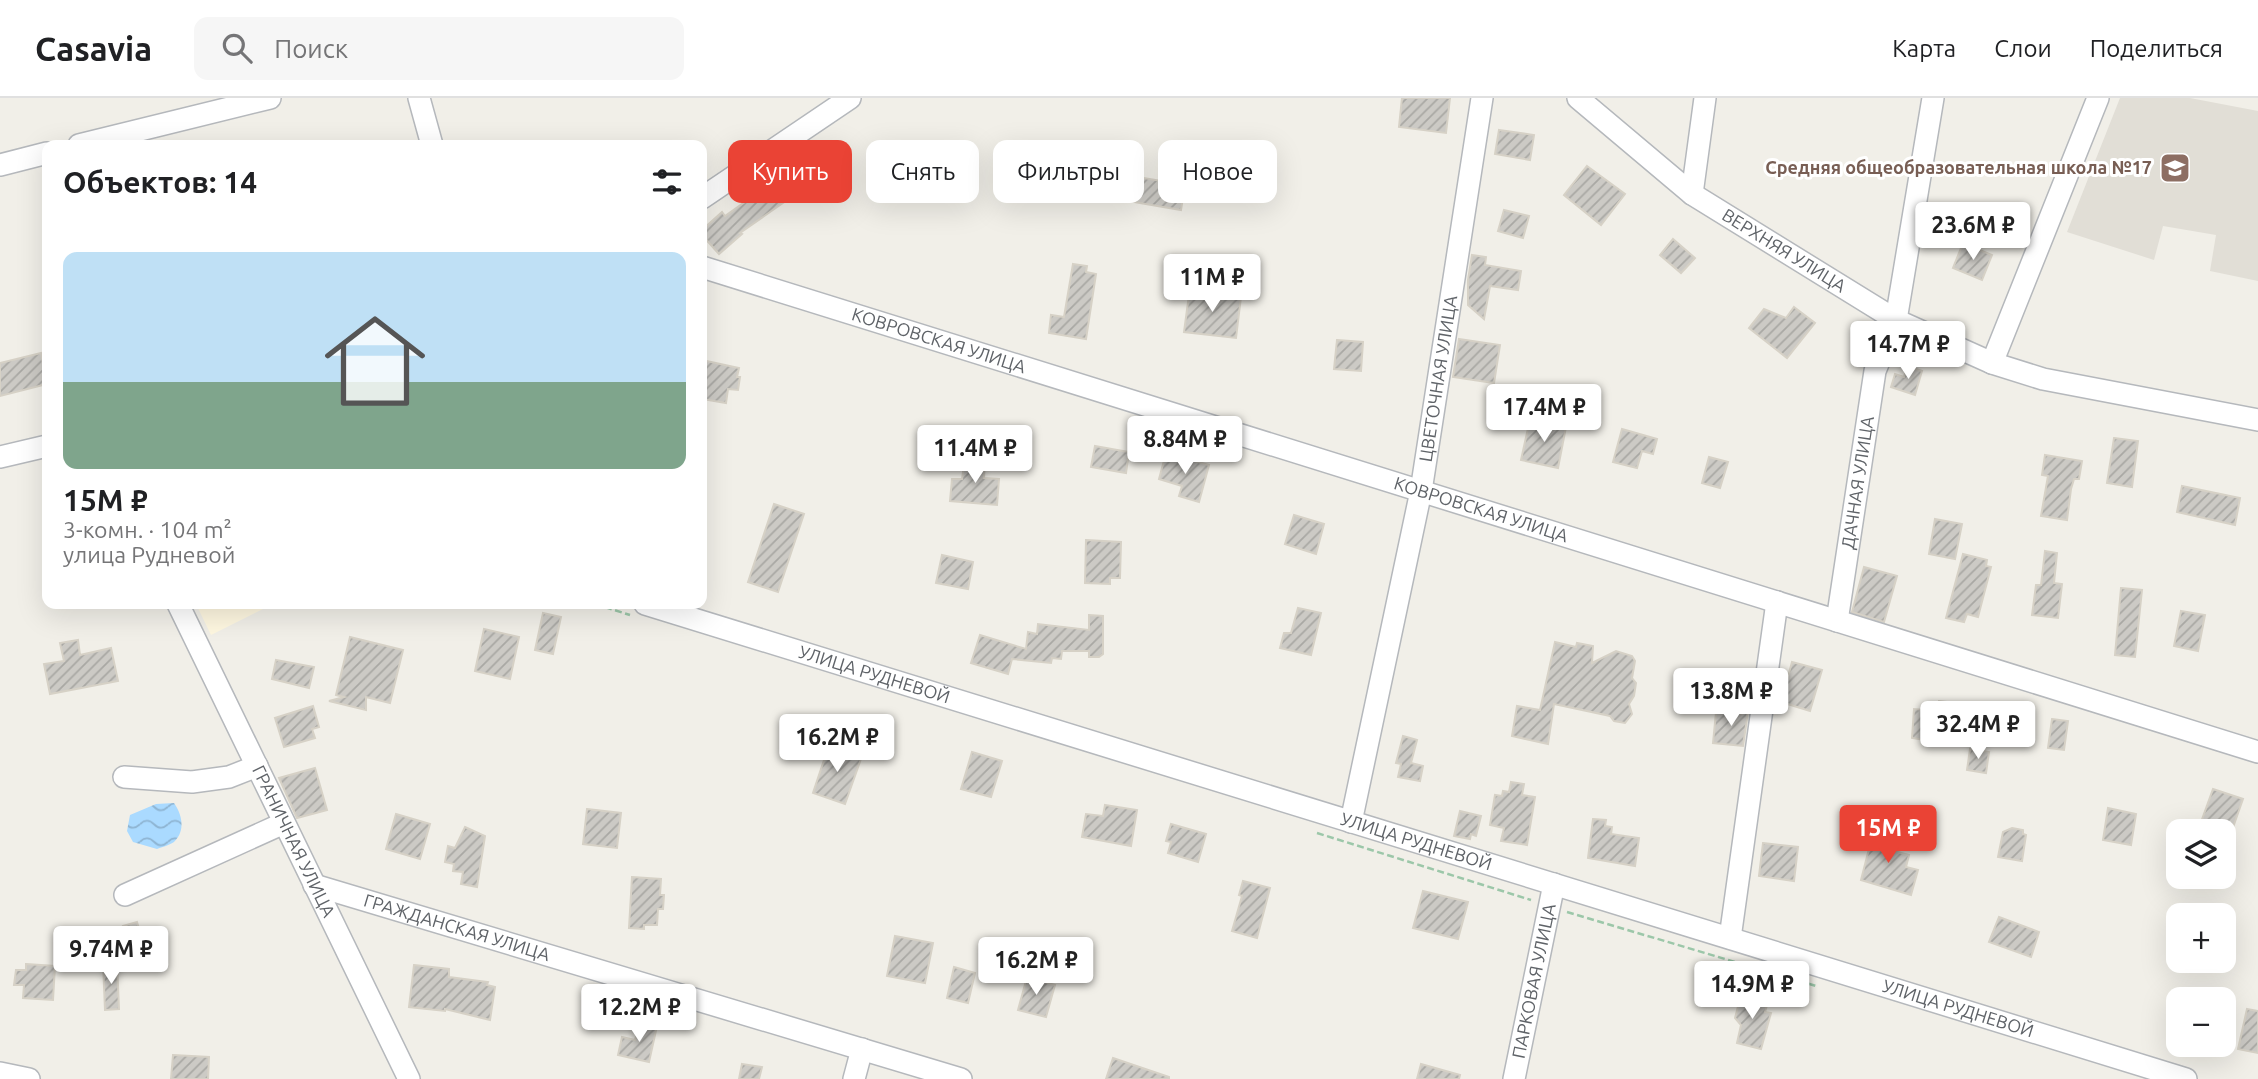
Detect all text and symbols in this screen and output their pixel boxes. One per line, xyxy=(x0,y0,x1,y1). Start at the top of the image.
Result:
search box xyxy=(194,17,684,80)
icon: search xyxy=(218,29,256,67)
text: Casavia xyxy=(35,30,152,67)
text: Поиск xyxy=(274,34,348,63)
text: Карта xyxy=(1892,35,1956,62)
text: Слои xyxy=(1994,35,2052,62)
text: Поделиться xyxy=(2090,35,2223,62)
chip: Купить xyxy=(728,140,852,203)
chip: Снять xyxy=(866,140,979,203)
chip: Фильтры xyxy=(993,140,1144,203)
chip: Новое xyxy=(1158,140,1277,203)
school or university icon: Средняя общеобразовательная школа №17 xyxy=(2158,151,2192,185)
place label: Средняя общеобразовательная школа №17 xyxy=(1765,157,2152,177)
icon: filters xyxy=(648,163,686,201)
text: Объектов: 14 xyxy=(63,165,257,199)
pin: 23.6M ₽ xyxy=(1908,202,2038,262)
street label: ВЕРХНЯЯ УЛИЦА xyxy=(1719,204,1850,296)
text: 23.6M ₽ xyxy=(1931,212,2015,237)
pin: 11M ₽ xyxy=(1163,254,1261,314)
text: 11M ₽ xyxy=(1180,264,1244,289)
street label: ЦВЕТОЧНАЯ УЛИЦА xyxy=(1415,294,1460,463)
icon: home xyxy=(312,298,438,424)
street label: КОВРОВСКАЯ УЛИЦА xyxy=(850,303,1029,376)
pin: 14.7M ₽ xyxy=(1843,322,1973,381)
text: 14.7M ₽ xyxy=(1866,331,1950,356)
pin: 17.4M ₽ xyxy=(1479,384,1609,444)
text: 17.4M ₽ xyxy=(1502,394,1586,419)
street label: ДАЧНАЯ УЛИЦА xyxy=(1837,414,1877,550)
pin: 8.84M ₽ xyxy=(1120,416,1250,476)
pin: 11.4M ₽ xyxy=(910,426,1040,485)
text: 8.84M ₽ xyxy=(1143,426,1227,451)
text: 11.4M ₽ xyxy=(933,435,1017,460)
street label: КОВРОВСКАЯ УЛИЦА xyxy=(1392,472,1571,545)
text: 15M ₽ xyxy=(63,483,148,517)
text: 3-комн. · 104 m² xyxy=(63,517,232,542)
text: улица Рудневой xyxy=(63,542,235,567)
street label: УЛИЦА РУДНЕВОЙ xyxy=(797,641,953,706)
pin: 13.8M ₽ xyxy=(1666,668,1796,728)
text: 13.8M ₽ xyxy=(1689,678,1773,703)
pin: 32.4M ₽ xyxy=(1913,702,2043,761)
text: 32.4M ₽ xyxy=(1936,711,2020,736)
pin: 16.2M ₽ xyxy=(772,714,902,774)
text: 16.2M ₽ xyxy=(795,724,879,749)
street label: ГРАНИЧНАЯ УЛИЦА xyxy=(249,762,340,920)
pin: 15M ₽ xyxy=(1839,806,1937,865)
street label: УЛИЦА РУДНЕВОЙ xyxy=(1338,808,1494,873)
text: 15M ₽ xyxy=(1856,815,1920,840)
map controls xyxy=(2166,819,2236,1057)
button: layers xyxy=(2166,819,2236,889)
street label: ГРАЖДАНСКАЯ УЛИЦА xyxy=(362,889,553,964)
street label: ПАРКОВАЯ УЛИЦА xyxy=(1507,901,1559,1060)
button: + xyxy=(2166,903,2236,973)
pin: 9.74M ₽ xyxy=(46,926,176,986)
text: 9.74M ₽ xyxy=(69,936,153,961)
pin: 16.2M ₽ xyxy=(971,937,1101,997)
text: 16.2M ₽ xyxy=(994,947,1078,972)
pin: 14.9M ₽ xyxy=(1687,962,1817,1021)
text: 14.9M ₽ xyxy=(1710,971,1794,996)
street label: УЛИЦА РУДНЕВОЙ xyxy=(1880,975,2036,1040)
pin: 12.2M ₽ xyxy=(574,984,704,1044)
button: − xyxy=(2166,987,2236,1057)
text: 12.2M ₽ xyxy=(597,994,681,1019)

